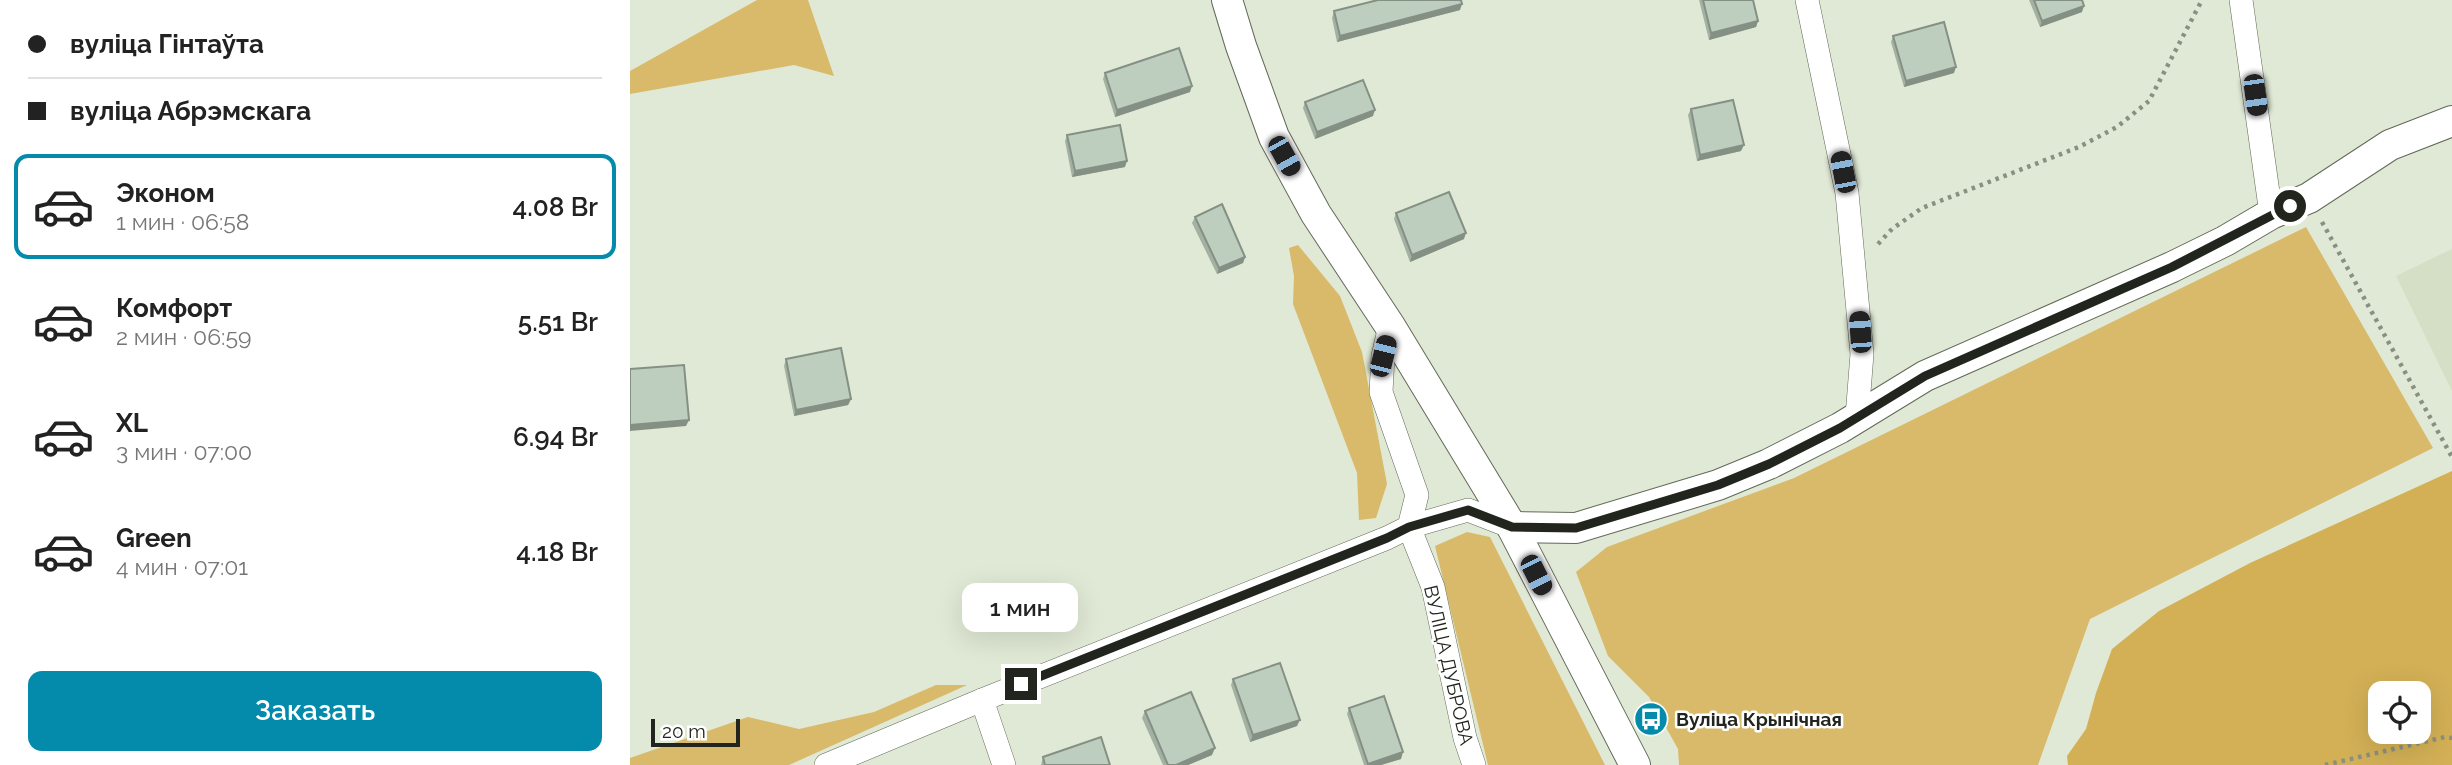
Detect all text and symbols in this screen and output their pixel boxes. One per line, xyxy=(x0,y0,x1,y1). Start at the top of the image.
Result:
text: вуліца Гінтаўта xyxy=(70,29,264,59)
car xyxy=(2242,73,2269,117)
text: вуліца Абрэмскага xyxy=(70,96,311,126)
car xyxy=(1265,133,1304,179)
car xyxy=(1829,149,1858,195)
icon: car xyxy=(32,175,95,238)
text: Эконом xyxy=(116,178,215,208)
route start xyxy=(2274,190,2306,222)
text: 4.08 Br xyxy=(513,192,598,222)
text: 1 мин · 06:58 xyxy=(116,208,249,235)
icon: car xyxy=(32,290,95,353)
text: Комфорт xyxy=(116,293,232,323)
text: 5.51 Br xyxy=(518,307,598,337)
car xyxy=(1849,310,1872,354)
text: 2 мин · 06:59 xyxy=(116,323,251,350)
car xyxy=(1368,333,1399,379)
icon: car xyxy=(32,405,95,468)
text: XL xyxy=(116,408,148,438)
text: 6.94 Br xyxy=(513,422,598,452)
text: 3 мин · 07:00 xyxy=(116,438,252,465)
icon: car xyxy=(32,520,95,583)
text: Green xyxy=(116,523,192,553)
text: 4.18 Br xyxy=(516,537,598,567)
car xyxy=(1518,552,1555,598)
text: 4 мин · 07:01 xyxy=(116,553,248,580)
callout: 1 мин xyxy=(963,582,1079,632)
street label: ВУЛІЦА ДУБРОВА xyxy=(1420,583,1478,747)
text: 1 мин xyxy=(990,594,1050,621)
route end xyxy=(1005,668,1037,700)
button: Заказать xyxy=(28,671,602,751)
map controls xyxy=(2368,681,2431,744)
button: locate xyxy=(2368,681,2431,744)
bus stop icon: Вуліца Крынічная xyxy=(1632,700,1670,738)
place label: Вуліца Крынічная xyxy=(1676,708,1842,730)
scale bar xyxy=(651,716,740,748)
text: 20 m xyxy=(662,720,706,742)

